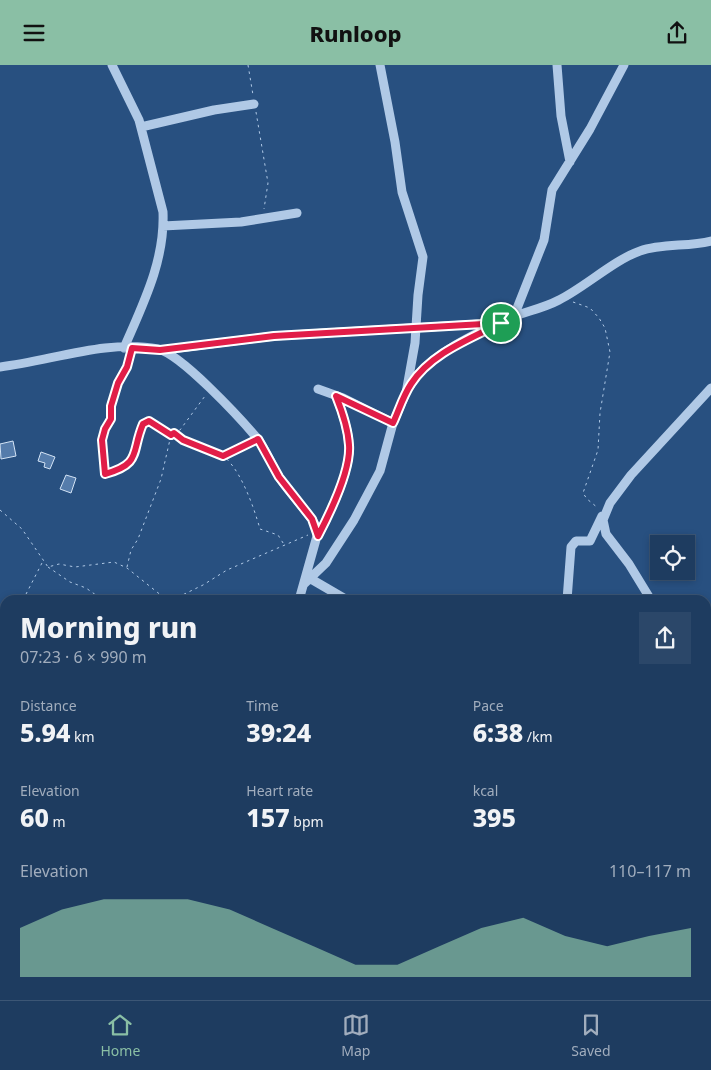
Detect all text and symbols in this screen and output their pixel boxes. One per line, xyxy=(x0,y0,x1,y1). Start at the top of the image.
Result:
text: Runloop xyxy=(309,18,402,48)
icon: menu xyxy=(20,19,48,47)
icon: share xyxy=(663,19,691,47)
pin xyxy=(480,302,522,344)
icon: arrive xyxy=(487,309,515,337)
map controls xyxy=(650,535,695,580)
button: locate xyxy=(650,535,695,580)
text: Morning run xyxy=(20,608,198,646)
button: share xyxy=(639,612,691,664)
text: 07:23 · 6 × 990 m xyxy=(20,646,147,668)
text: Distance xyxy=(20,696,77,715)
text: Time xyxy=(246,696,279,715)
text: Pace xyxy=(473,696,504,715)
text: 5.94 xyxy=(20,715,70,749)
text: 39:24 xyxy=(246,715,311,749)
text: 6:38 xyxy=(473,715,523,749)
text: km xyxy=(70,727,95,746)
text: /km xyxy=(523,727,553,746)
text: Elevation xyxy=(20,781,80,800)
text: Heart rate xyxy=(246,781,313,800)
text: kcal xyxy=(473,781,498,800)
text: 60 xyxy=(20,800,49,834)
text: 157 xyxy=(246,800,290,834)
text: 395 xyxy=(473,800,516,834)
text: m xyxy=(49,812,66,831)
text: bpm xyxy=(290,812,324,831)
text: Elevation xyxy=(20,860,88,882)
text: 110–117 m xyxy=(609,860,691,882)
tab: Home xyxy=(100,1011,140,1060)
tab: Map xyxy=(341,1011,370,1060)
tab: Saved xyxy=(571,1011,611,1060)

